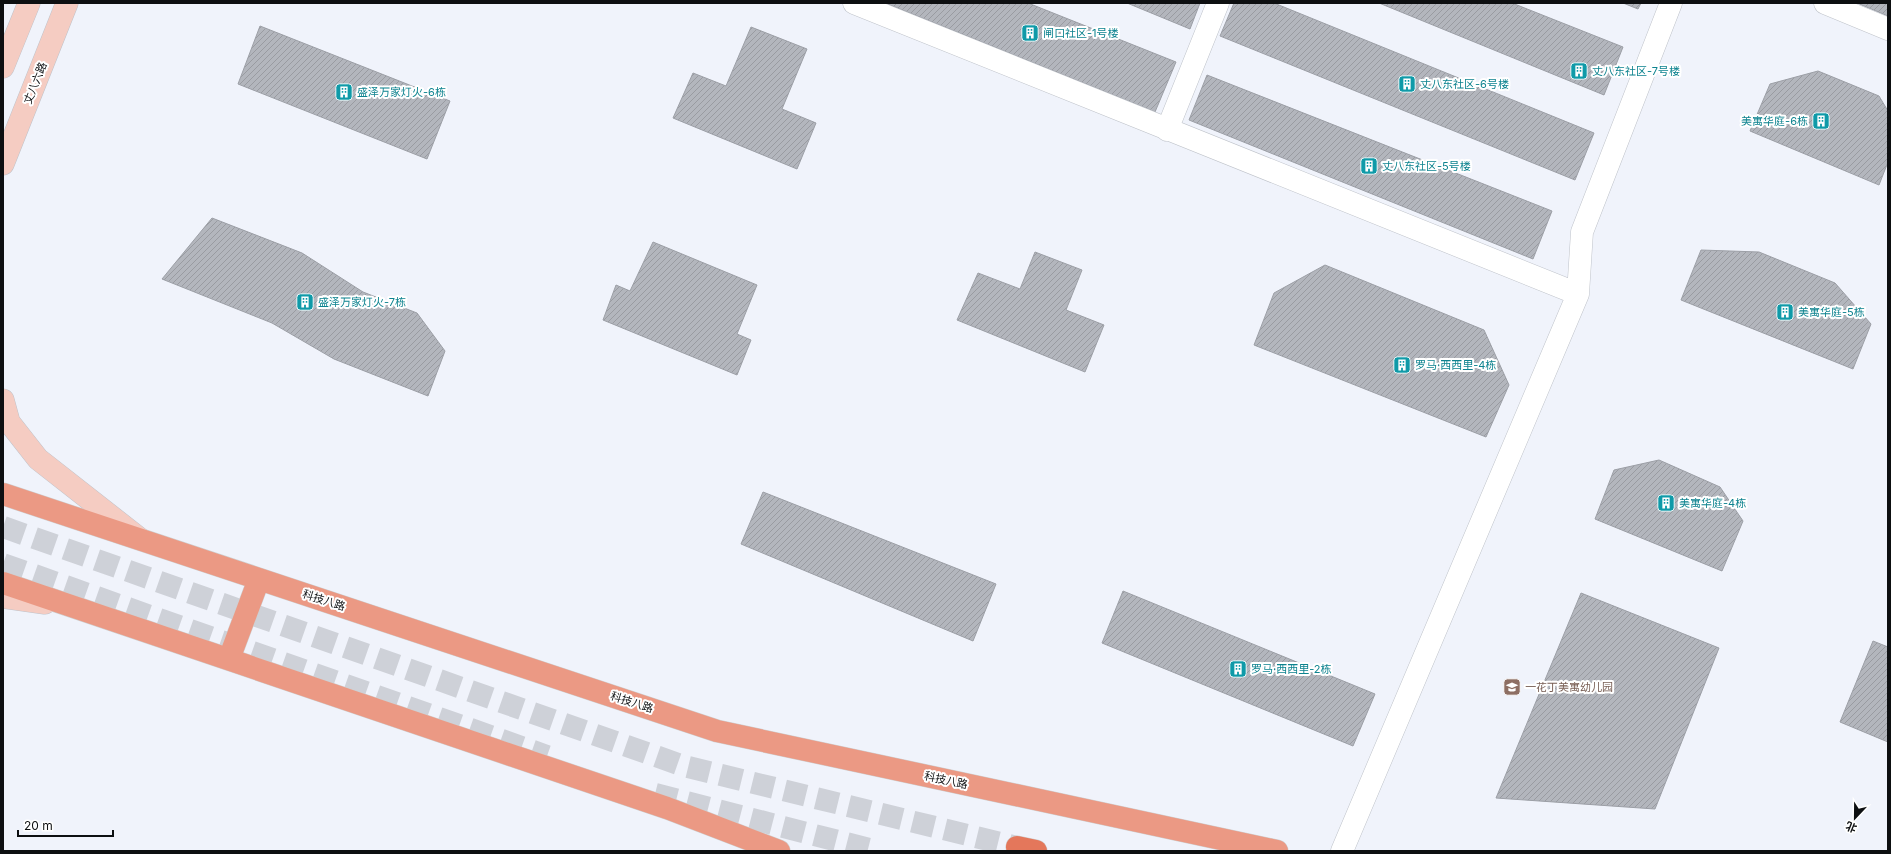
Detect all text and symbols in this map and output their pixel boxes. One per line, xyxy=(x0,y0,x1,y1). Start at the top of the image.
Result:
building icon: 闸口社区-1号楼 xyxy=(1020,23,1040,43)
place label: 闸口社区-1号楼 xyxy=(1043,26,1119,40)
street label: 丈八六路 xyxy=(20,60,50,106)
building icon: 丈八东社区-7号楼 xyxy=(1569,61,1589,81)
place label: 丈八东社区-7号楼 xyxy=(1592,64,1680,78)
building icon: 丈八东社区-6号楼 xyxy=(1397,74,1417,94)
place label: 丈八东社区-6号楼 xyxy=(1420,77,1509,91)
building icon: 盛泽万家灯火-6栋 xyxy=(334,82,354,102)
place label: 盛泽万家灯火-6栋 xyxy=(357,85,446,99)
building icon: 美寓华庭-6栋 xyxy=(1811,111,1831,131)
place label: 美寓华庭-6栋 xyxy=(1741,114,1808,128)
building icon: 丈八东社区-5号楼 xyxy=(1359,156,1379,176)
place label: 丈八东社区-5号楼 xyxy=(1382,159,1471,173)
building icon: 盛泽万家灯火-7栋 xyxy=(295,292,315,312)
place label: 盛泽万家灯火-7栋 xyxy=(318,295,406,309)
building icon: 美寓华庭-5栋 xyxy=(1775,302,1795,322)
place label: 美寓华庭-5栋 xyxy=(1798,305,1865,319)
building icon: 罗马·西西里-4栋 xyxy=(1392,355,1412,375)
place label: 罗马·西西里-4栋 xyxy=(1415,358,1496,372)
building icon: 美寓华庭-4栋 xyxy=(1656,493,1676,513)
place label: 美寓华庭-4栋 xyxy=(1679,496,1746,510)
street label: 科技八路 xyxy=(301,587,347,613)
building icon: 罗马·西西里-2栋 xyxy=(1228,659,1248,679)
place label: 罗马·西西里-2栋 xyxy=(1251,662,1332,676)
school or university icon: 一花丁美寓幼儿园 xyxy=(1502,677,1522,697)
place label: 一花丁美寓幼儿园 xyxy=(1525,680,1613,694)
street label: 科技八路 xyxy=(609,689,655,715)
street label: 科技八路 xyxy=(923,769,969,791)
north arrow xyxy=(1835,798,1875,838)
scale bar xyxy=(18,812,113,838)
text: 20 m xyxy=(24,818,53,833)
text: 北 xyxy=(1844,819,1859,836)

